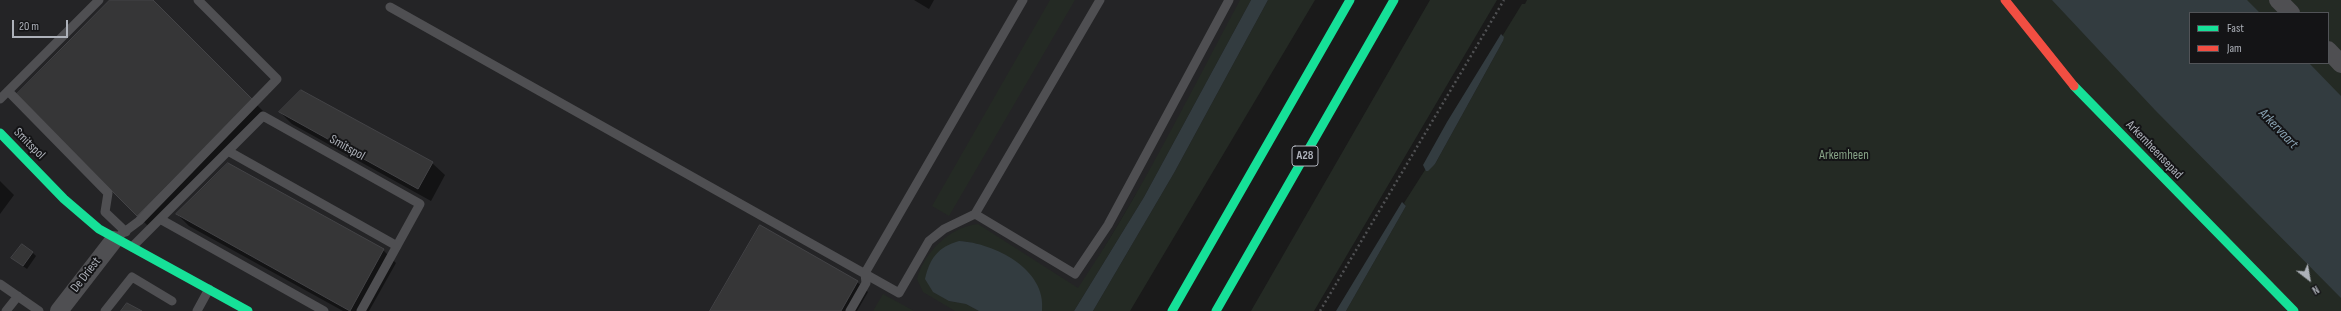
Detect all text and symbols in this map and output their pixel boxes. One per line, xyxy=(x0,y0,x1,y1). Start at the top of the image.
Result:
scale bar xyxy=(14,12,70,38)
legend xyxy=(2189,12,2329,64)
text: 20 m xyxy=(19,19,39,34)
text: Fast xyxy=(2227,21,2244,36)
text: Jam xyxy=(2227,41,2242,56)
water label: Arkervaart xyxy=(2255,105,2301,153)
street label: Arkemheensepad xyxy=(2122,118,2186,182)
street label: Smitspol xyxy=(10,125,48,163)
street label: Smitspol xyxy=(327,132,367,164)
road number: A28 xyxy=(1292,146,1318,166)
park label: Arkemheen xyxy=(1819,148,1869,164)
street label: De Driest xyxy=(68,254,104,296)
north arrow xyxy=(2289,259,2329,299)
text: N xyxy=(2310,283,2321,297)

